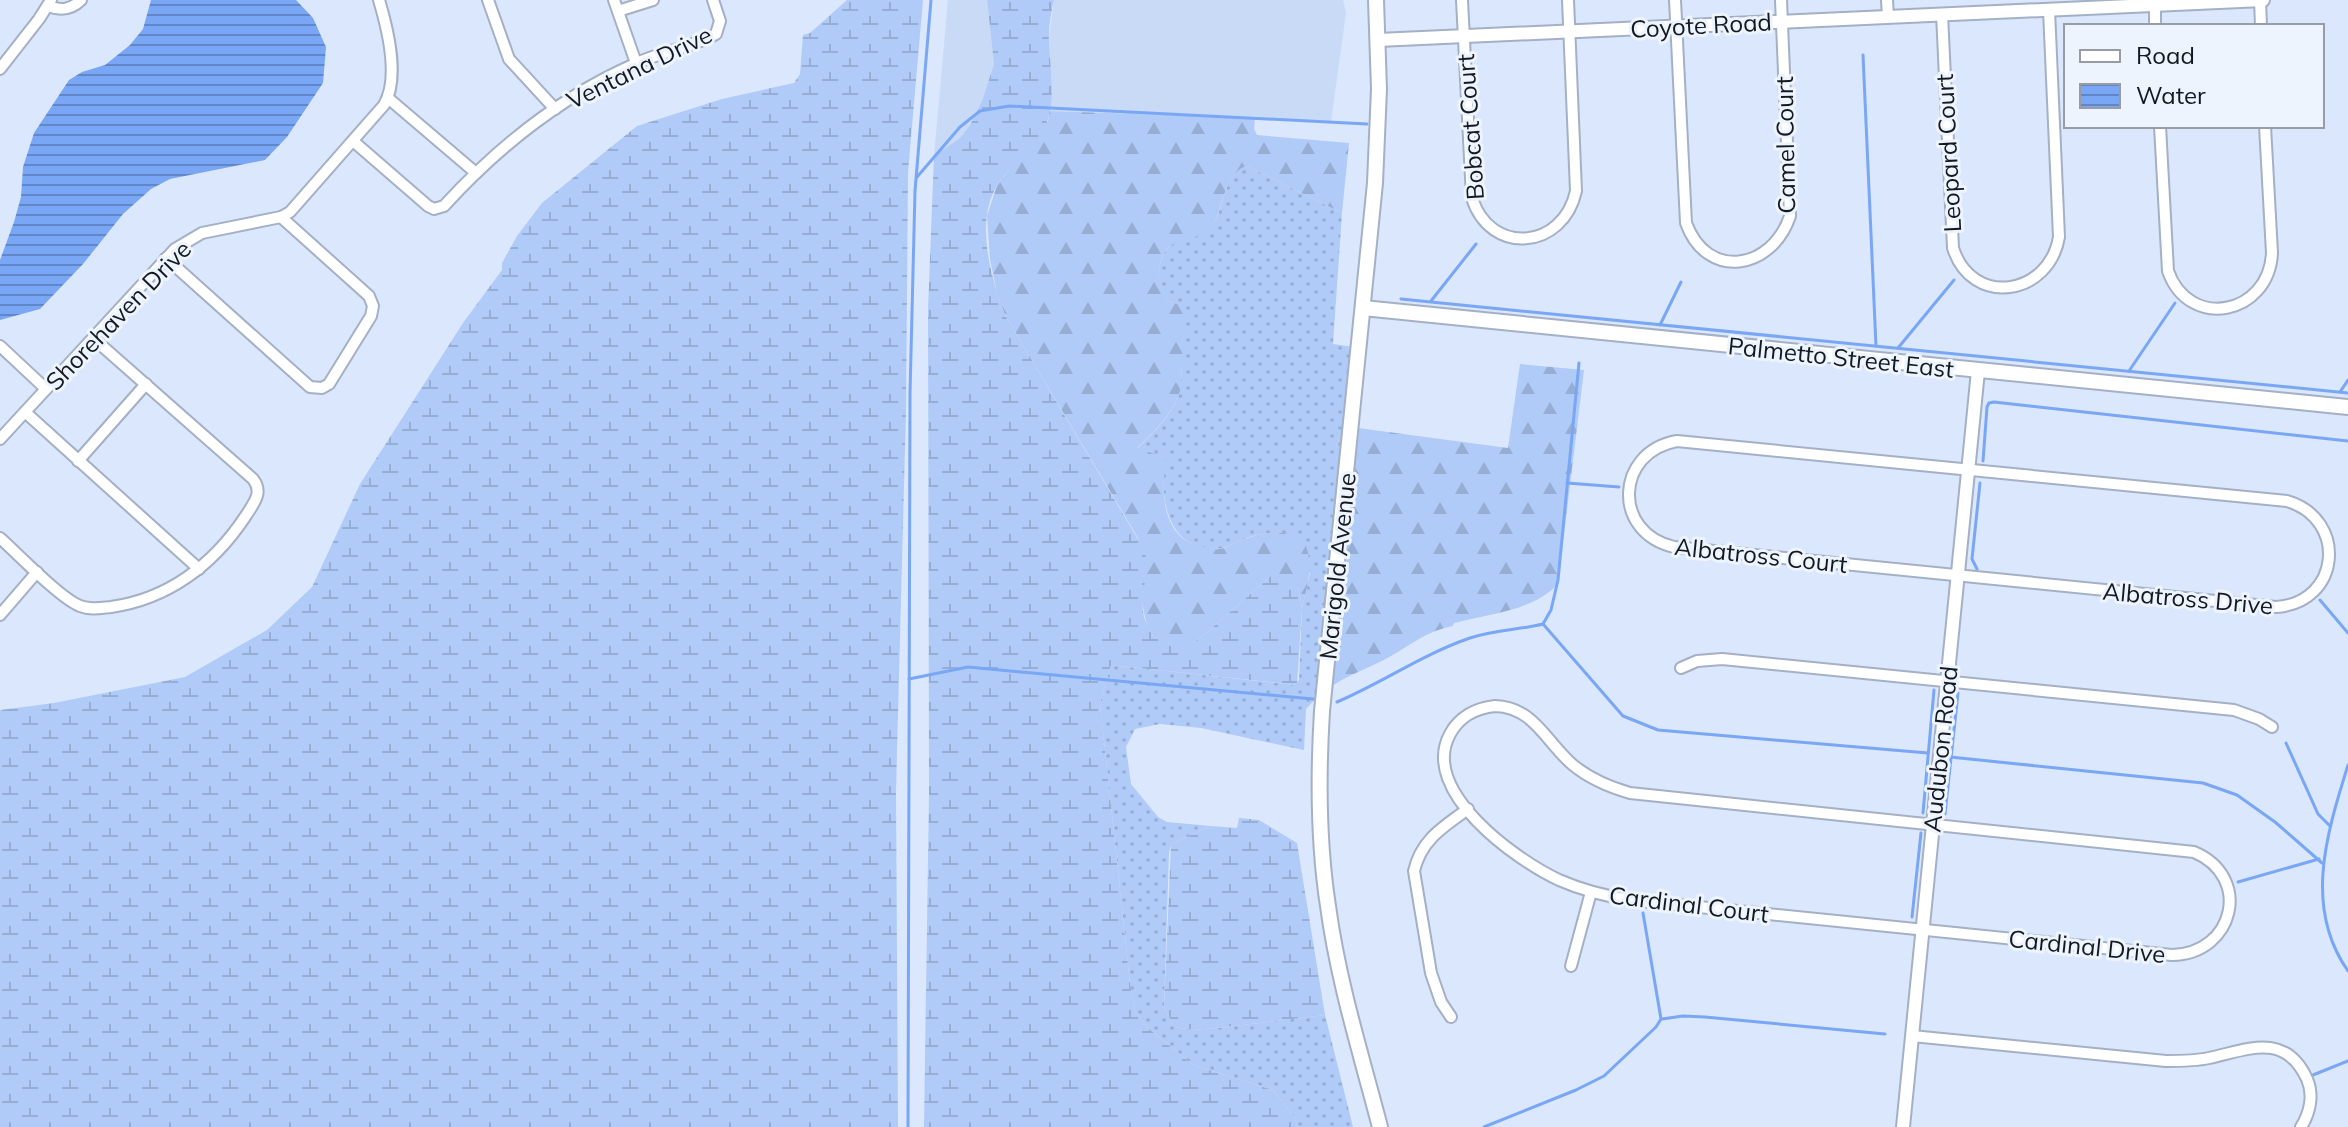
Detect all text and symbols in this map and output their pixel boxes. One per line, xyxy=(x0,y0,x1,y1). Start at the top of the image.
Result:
street label: Coyote Road xyxy=(1629,6,1773,44)
street label: Ventana Drive xyxy=(561,19,717,115)
legend xyxy=(2064,24,2324,128)
text: Road xyxy=(2136,40,2195,70)
street label: Bobcat Court xyxy=(1450,53,1490,201)
street label: Leopard Court xyxy=(1929,73,1967,233)
street label: Camel Court xyxy=(1769,76,1801,214)
text: Water xyxy=(2136,80,2206,110)
street label: Shorehaven Drive xyxy=(39,234,197,396)
street label: Palmetto Street East xyxy=(1727,330,1955,384)
street label: Marigold Avenue xyxy=(1312,471,1362,661)
street label: Albatross Court xyxy=(1673,531,1849,579)
street label: Albatross Drive xyxy=(2102,576,2274,620)
street label: Audubon Road xyxy=(1916,664,1964,834)
street label: Cardinal Court xyxy=(1608,879,1770,929)
street label: Cardinal Drive xyxy=(2007,923,2167,969)

